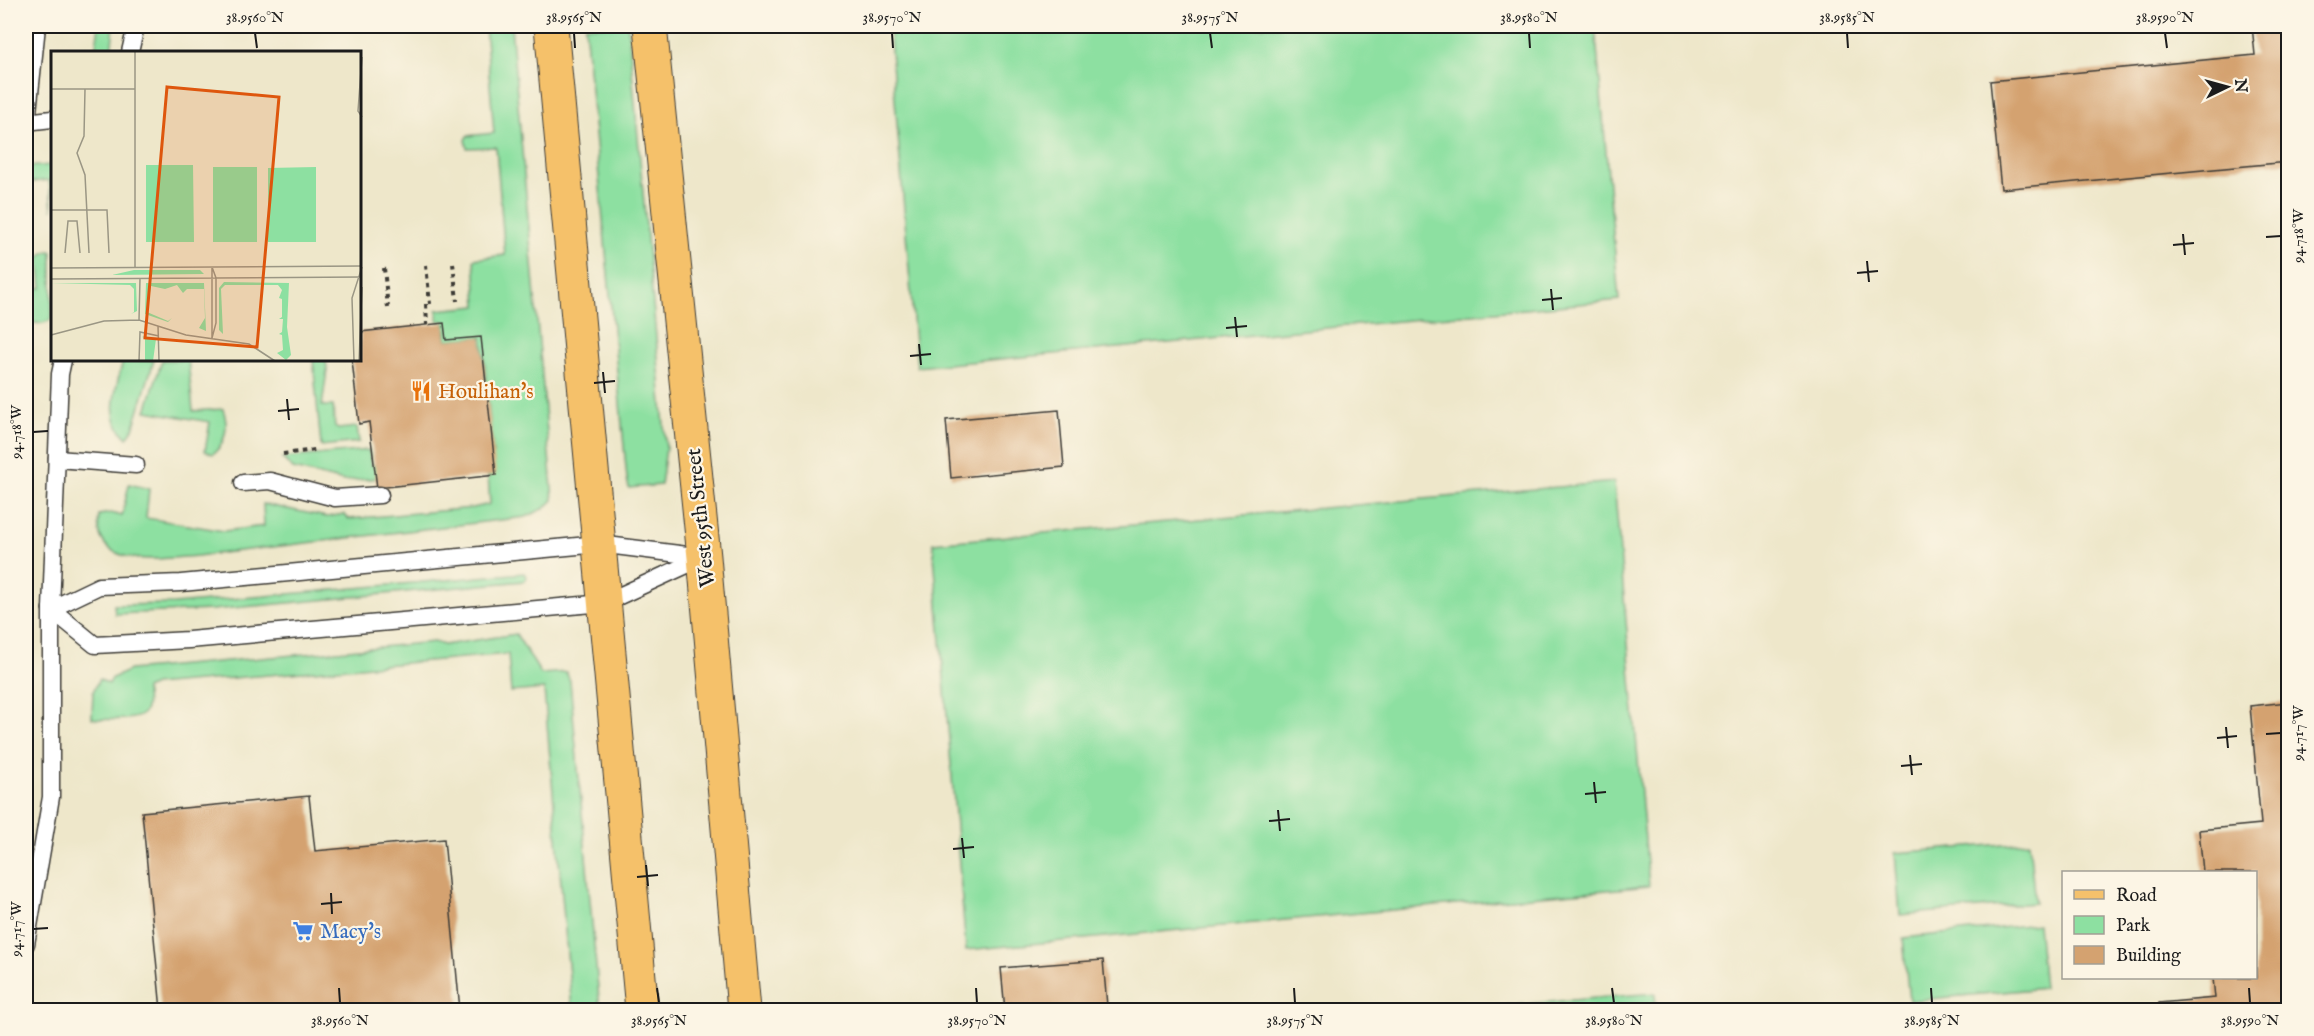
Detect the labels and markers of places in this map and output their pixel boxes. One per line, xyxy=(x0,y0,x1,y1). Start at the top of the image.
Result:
restaurant icon: Houlihan's xyxy=(409,379,433,403)
place label: Houlihan's xyxy=(438,379,534,406)
supermarket icon: Macy's xyxy=(291,919,315,943)
place label: Macy's xyxy=(320,919,381,946)

